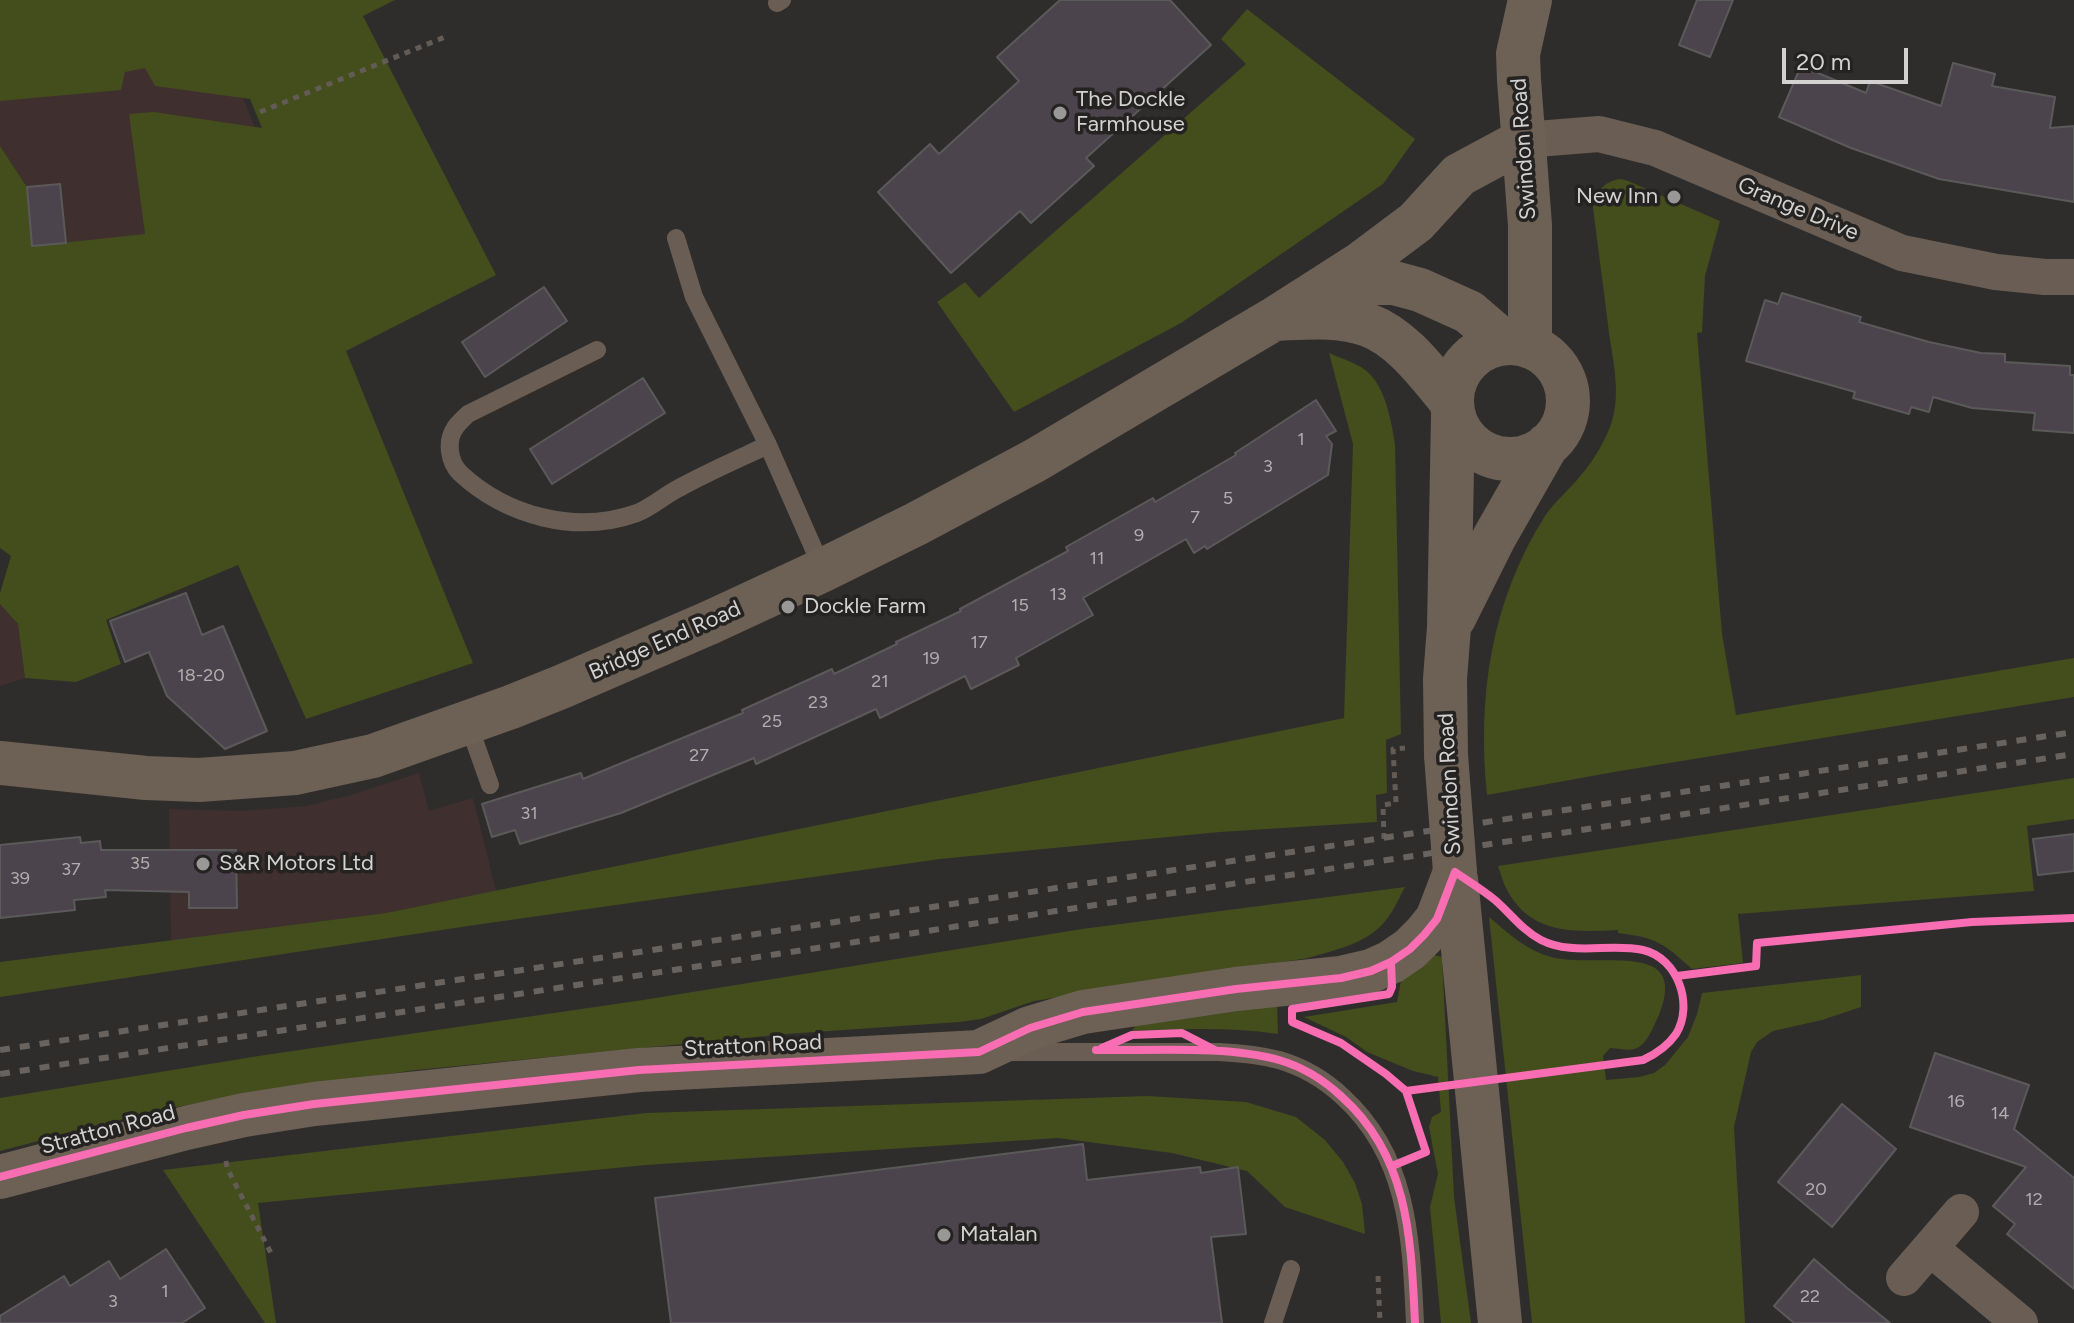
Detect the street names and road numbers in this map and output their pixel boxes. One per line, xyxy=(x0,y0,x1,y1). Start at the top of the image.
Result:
street label: Swindon Road xyxy=(1506,77,1542,221)
street label: Grange Drive xyxy=(1734,172,1862,246)
street label: Bridge End Road xyxy=(585,596,745,686)
street label: Swindon Road xyxy=(1433,712,1467,856)
street label: Stratton Road xyxy=(683,1029,823,1063)
street label: Stratton Road xyxy=(38,1099,178,1161)

